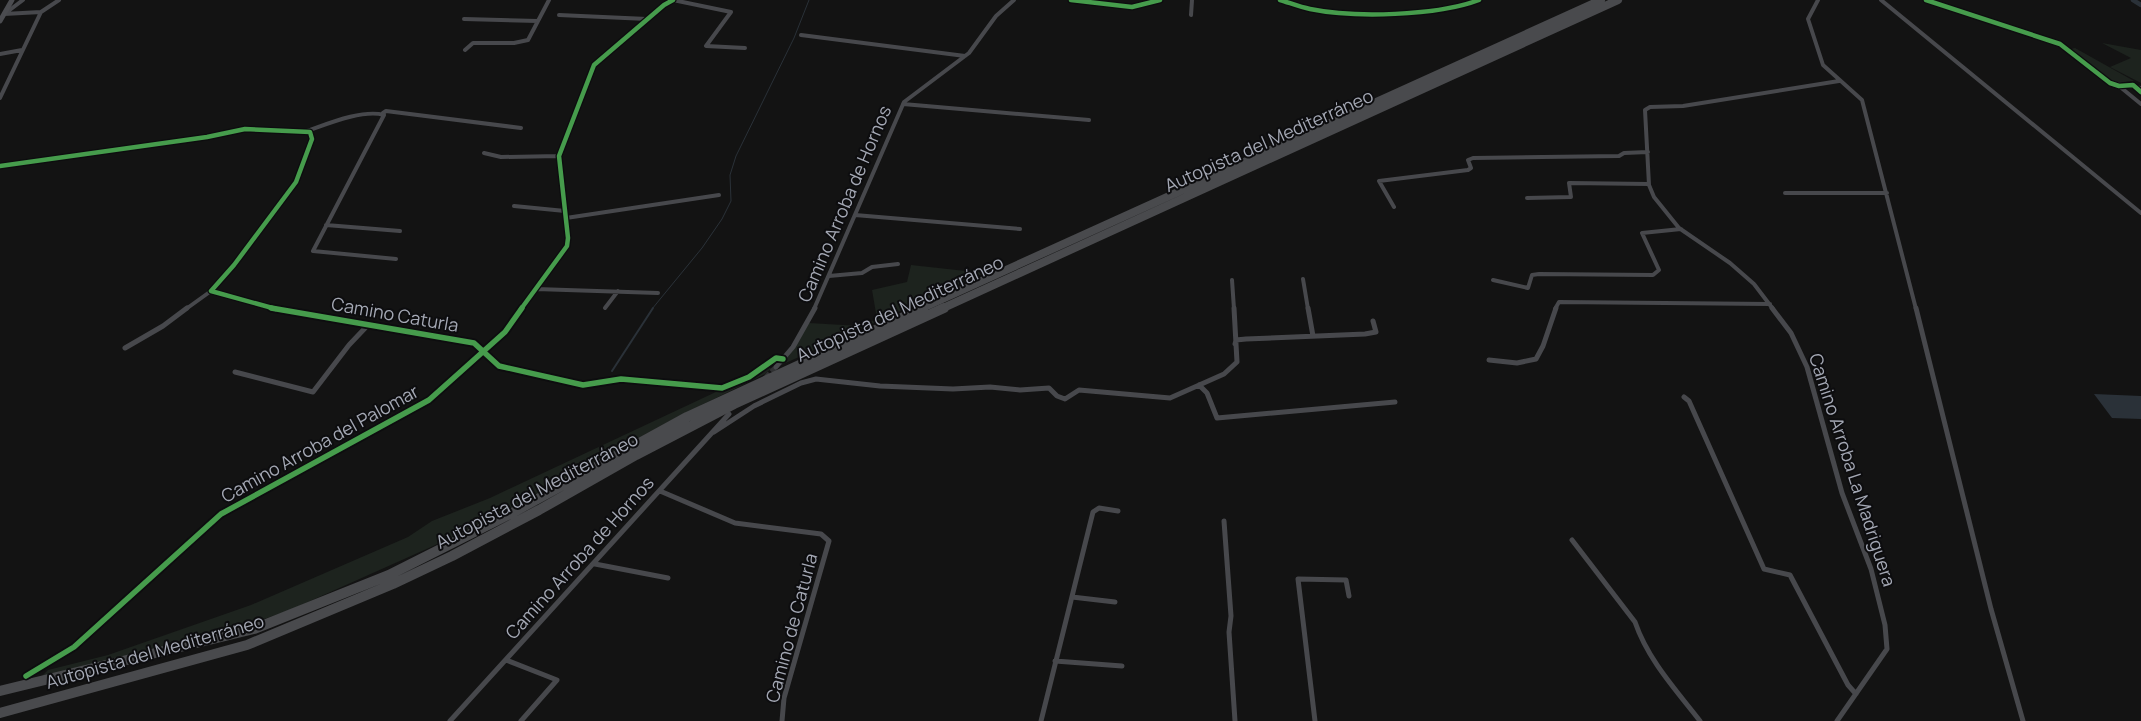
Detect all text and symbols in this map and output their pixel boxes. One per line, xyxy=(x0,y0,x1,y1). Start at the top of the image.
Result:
street label: Autopista del Mediterráneo xyxy=(1160,83,1377,197)
street label: Camino Arroba de Hornos xyxy=(792,102,896,306)
street label: Autopista del Mediterráneo xyxy=(792,249,1007,367)
street label: Camino Caturla xyxy=(330,291,461,337)
street label: Camino Arroba La Madriguera xyxy=(1804,350,1902,589)
street label: Camino Arroba del Palomar xyxy=(216,378,423,508)
street label: Autopista del Mediterráneo xyxy=(431,426,642,554)
street label: Camino Arroba de Hornos xyxy=(500,471,659,644)
street label: Camino de Caturla xyxy=(760,551,822,705)
street label: Autopista del Mediterráneo xyxy=(43,608,267,694)

